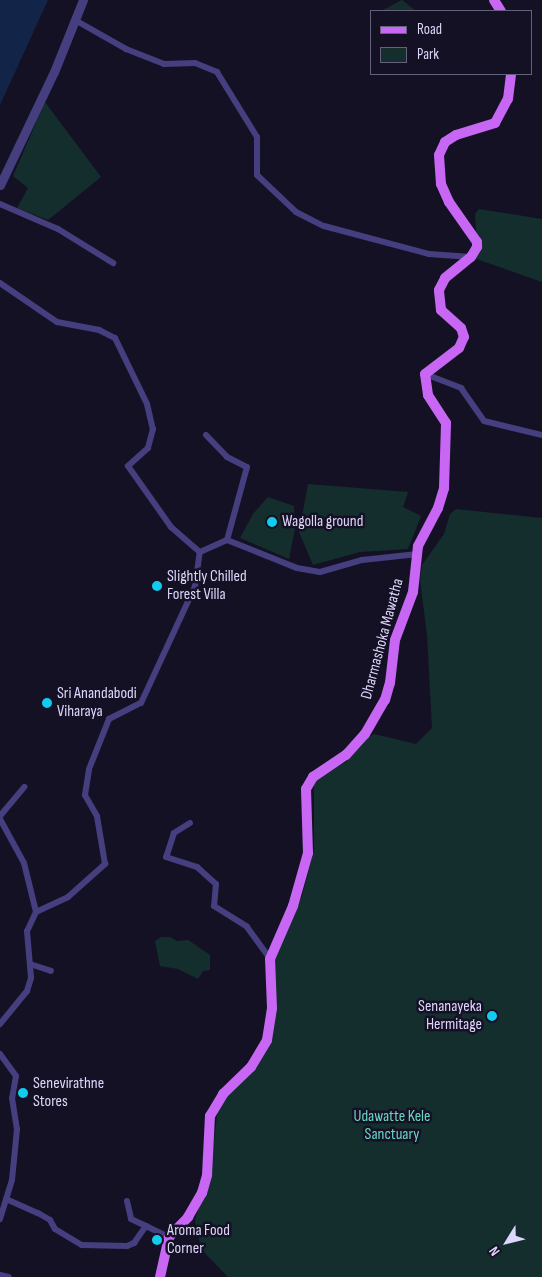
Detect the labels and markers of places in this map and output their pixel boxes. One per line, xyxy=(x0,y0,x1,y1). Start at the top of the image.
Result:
place label: Wagolla ground xyxy=(282,512,363,532)
marker: Wagolla ground xyxy=(266,516,278,528)
place label: Slightly Chilled Forest Villa xyxy=(167,567,247,605)
marker: Slightly Chilled Forest Villa xyxy=(151,580,163,592)
place label: Sri Anandabodi Viharaya xyxy=(57,684,137,722)
marker: Sri Anandabodi Viharaya xyxy=(41,697,53,709)
place label: Senanayeka Hermitage xyxy=(418,997,482,1035)
marker: Senanayeka Hermitage xyxy=(486,1010,498,1022)
place label: Senevirathne Stores xyxy=(33,1074,104,1112)
marker: Senevirathne Stores xyxy=(17,1087,29,1099)
place label: Aroma Food Corner xyxy=(167,1221,230,1259)
marker: Aroma Food Corner xyxy=(151,1234,163,1246)

